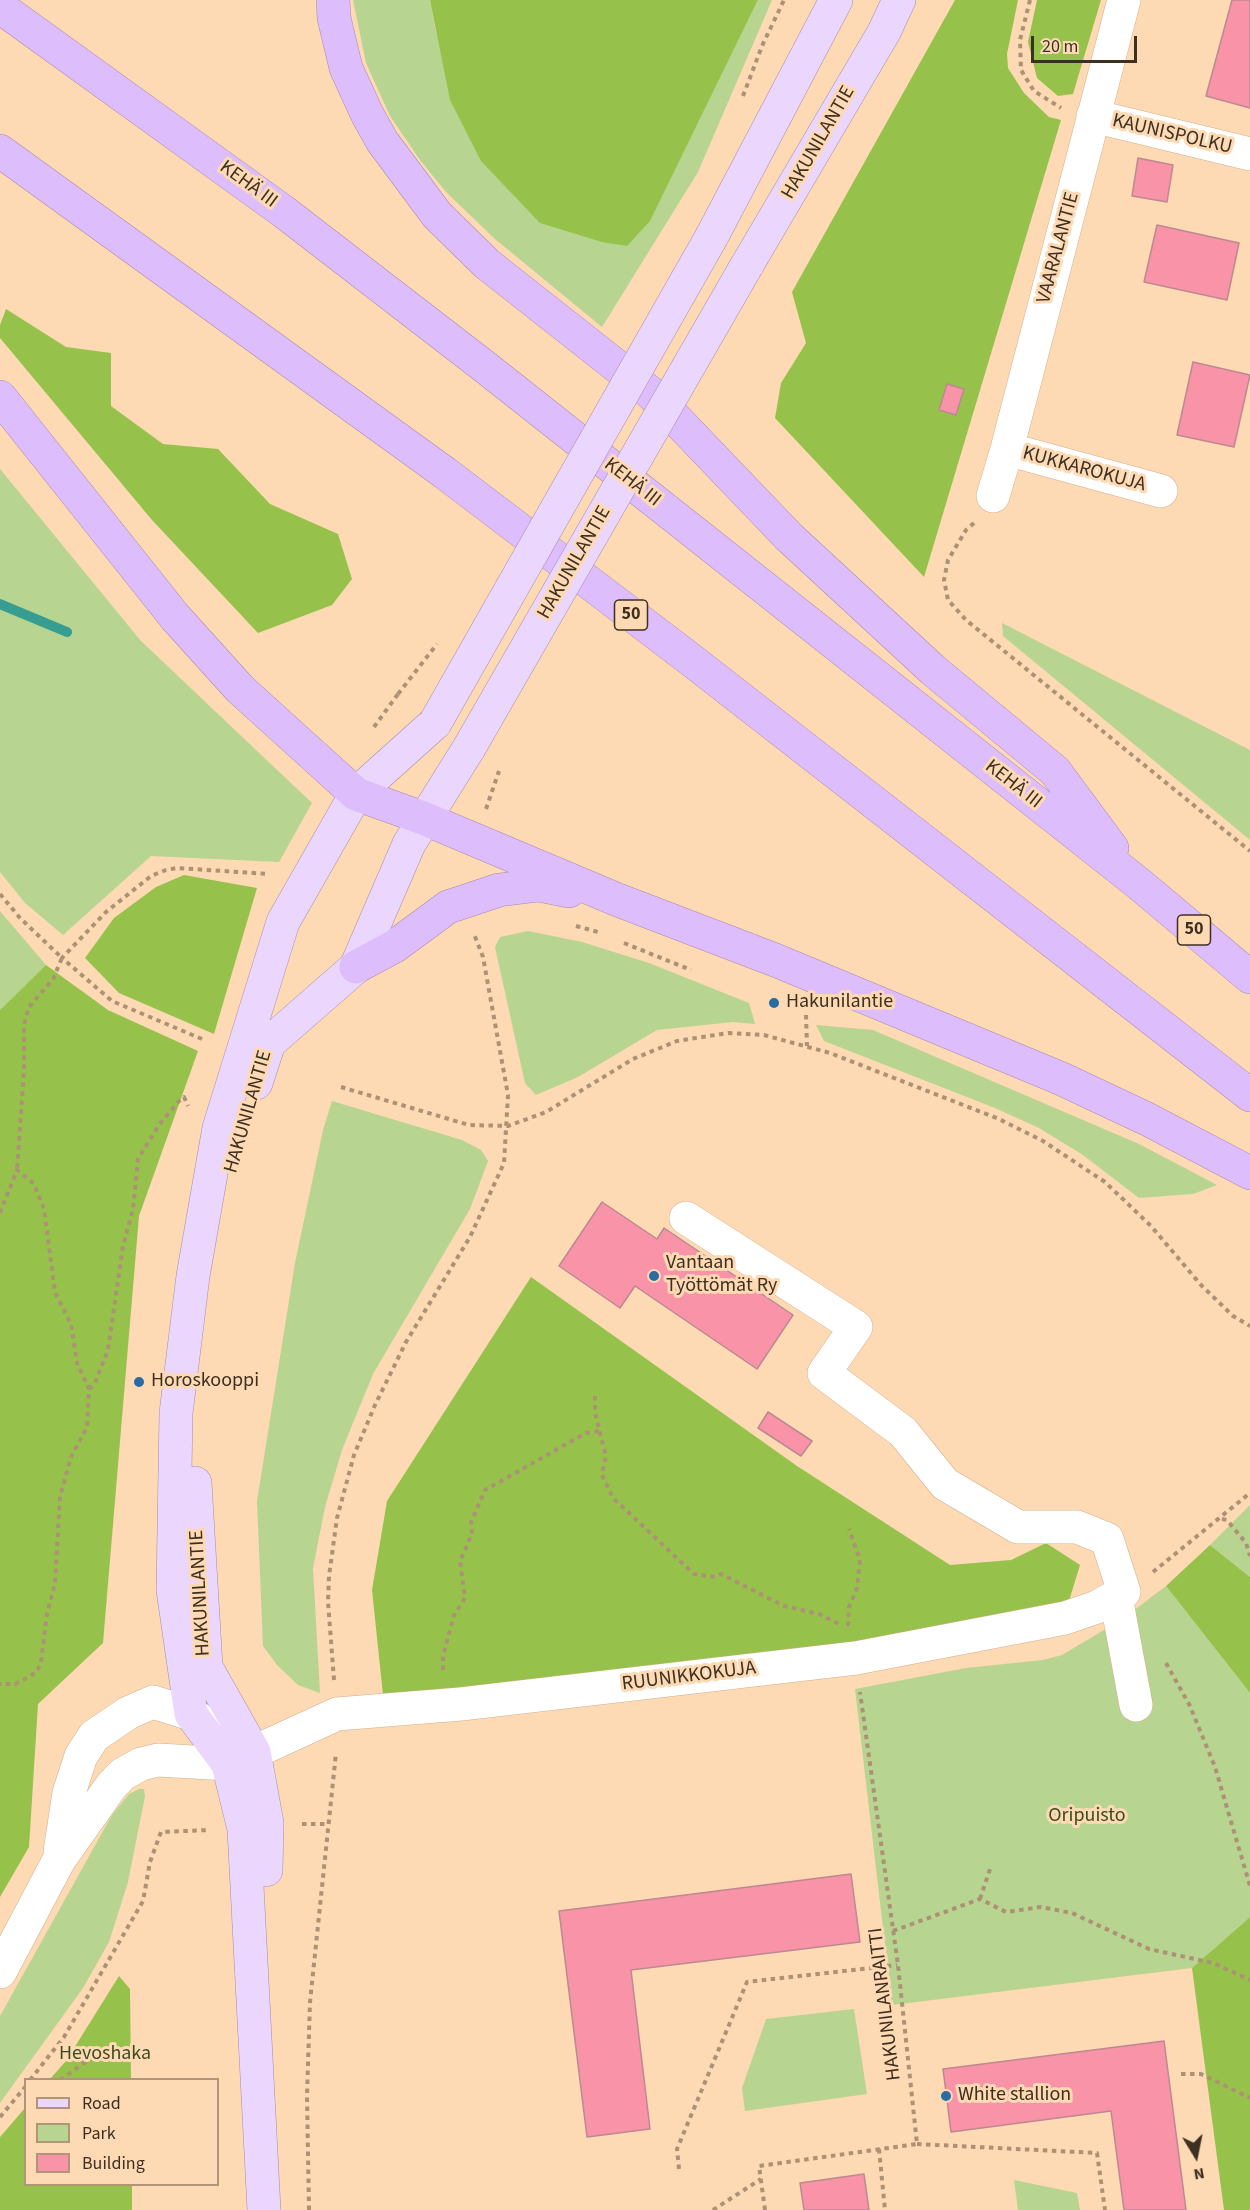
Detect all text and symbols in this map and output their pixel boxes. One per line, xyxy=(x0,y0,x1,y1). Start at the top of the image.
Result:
scale bar xyxy=(1034,24,1140,62)
text: 20 m xyxy=(1042,34,1078,59)
street label: HAKUNILANTIE xyxy=(777,82,861,204)
street label: KAUNISPOLKU xyxy=(1110,110,1234,160)
street label: KEHÄ III xyxy=(214,156,282,214)
street label: VAARALANTIE xyxy=(1033,190,1085,306)
street label: KUKKAROKUJA xyxy=(1020,442,1148,498)
street label: KEHÄ III xyxy=(599,453,665,513)
street label: HAKUNILANTIE xyxy=(533,502,617,624)
road number: 50 xyxy=(614,600,648,630)
street label: KEHÄ III xyxy=(980,755,1046,815)
road number: 50 xyxy=(1178,915,1210,945)
place label: Hakunilantie xyxy=(786,991,893,1015)
marker: Hakunilantie xyxy=(767,996,781,1010)
street label: HAKUNILANTIE xyxy=(220,1048,278,1176)
place label: Vantaan Työttömät Ry xyxy=(666,1252,777,1299)
marker: Vantaan Työttömät Ry xyxy=(647,1269,661,1283)
place label: Horoskooppi xyxy=(151,1370,259,1394)
marker: Horoskooppi xyxy=(132,1375,146,1389)
street label: HAKUNILANTIE xyxy=(186,1529,216,1657)
street label: RUUNIKKOKUJA xyxy=(620,1657,758,1697)
park label: Oripuisto xyxy=(1048,1805,1126,1829)
street label: HAKUNILANRAITTI xyxy=(865,1926,907,2082)
park label: Hevoshaka xyxy=(59,2043,151,2067)
legend xyxy=(24,2078,219,2186)
place label: White stallion xyxy=(958,2084,1071,2108)
marker: White stallion xyxy=(939,2089,953,2103)
text: Road xyxy=(82,2091,121,2116)
text: Park xyxy=(82,2121,116,2146)
north arrow xyxy=(1166,2126,1226,2186)
text: Building xyxy=(82,2151,145,2176)
text: N xyxy=(1192,2162,1206,2185)

